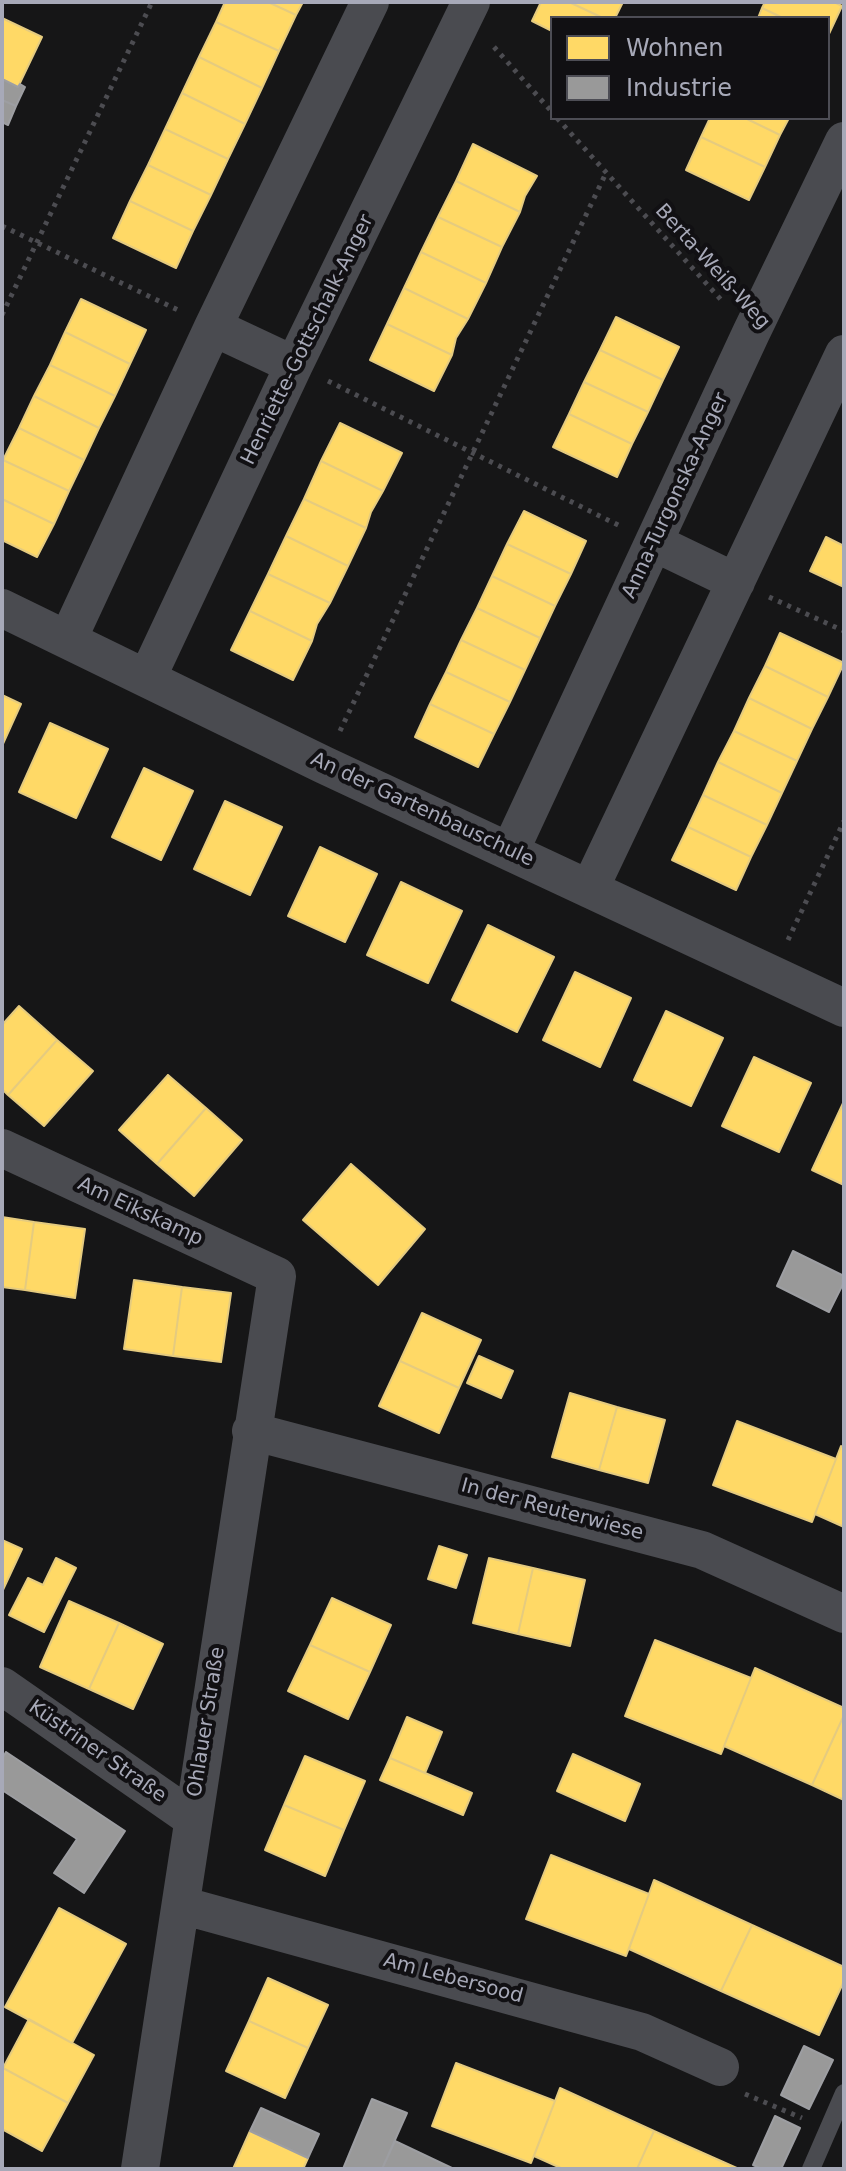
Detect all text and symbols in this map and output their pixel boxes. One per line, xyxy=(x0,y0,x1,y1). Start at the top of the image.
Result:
legend xyxy=(550,16,830,120)
text: Wohnen xyxy=(626,34,723,62)
text: Industrie xyxy=(626,74,732,102)
street label: Berta-Weiß-Weg xyxy=(649,199,775,335)
street label: Henriette-Gottschalk-Anger xyxy=(237,211,379,469)
street label: Anna-Turgonska-Anger xyxy=(618,389,734,603)
street label: An der Gartenbauschule xyxy=(307,748,537,872)
street label: Am Eikskamp xyxy=(74,1173,206,1251)
street label: In der Reuterwiese xyxy=(458,1474,646,1546)
street label: Ohlauer Straße xyxy=(183,1645,231,1799)
street label: Küstriner Straße xyxy=(24,1696,170,1808)
street label: Am Lebersood xyxy=(381,1949,525,2009)

